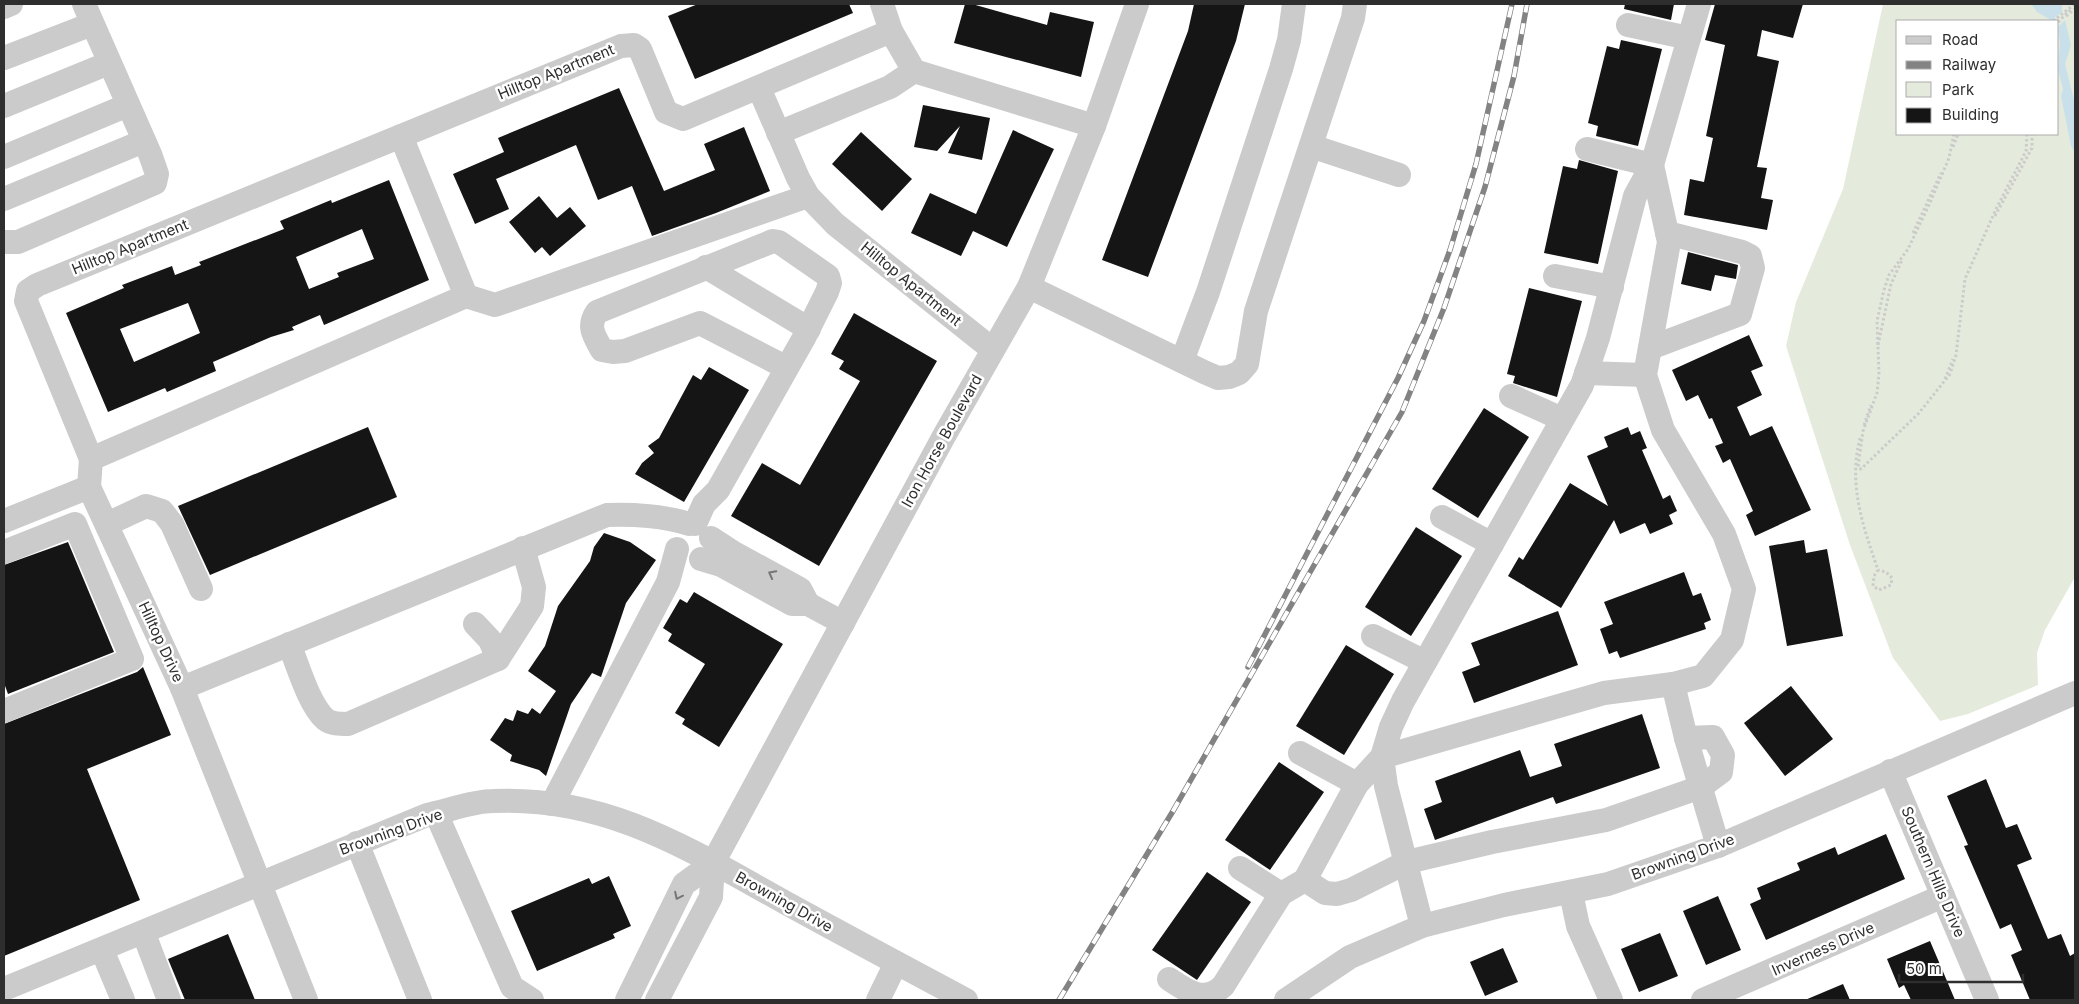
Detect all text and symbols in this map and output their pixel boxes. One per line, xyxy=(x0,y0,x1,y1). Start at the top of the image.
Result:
legend xyxy=(1896,20,2059,135)
text: Road xyxy=(1942,30,1978,49)
street label: Hilltop Apartment xyxy=(495,39,617,104)
text: Railway xyxy=(1942,55,1997,74)
text: Park xyxy=(1942,80,1975,99)
text: Building xyxy=(1942,105,1999,124)
street label: Hilltop Apartment xyxy=(69,214,191,279)
street label: Hilltop Apartment xyxy=(857,237,966,330)
street label: Iron Horse Boulevard xyxy=(897,371,986,511)
one-way arrow xyxy=(769,570,778,580)
street label: Hilltop Drive xyxy=(135,599,188,685)
street label: Southern Hills Drive xyxy=(1897,803,1970,940)
street label: Browning Drive xyxy=(337,804,445,859)
street label: Browning Drive xyxy=(1629,829,1737,884)
street label: Browning Drive xyxy=(732,867,836,936)
one-way arrow xyxy=(675,890,685,899)
street label: Inverness Drive xyxy=(1769,917,1877,980)
scale bar xyxy=(1899,952,2023,984)
text: 50 m xyxy=(1906,959,1942,978)

